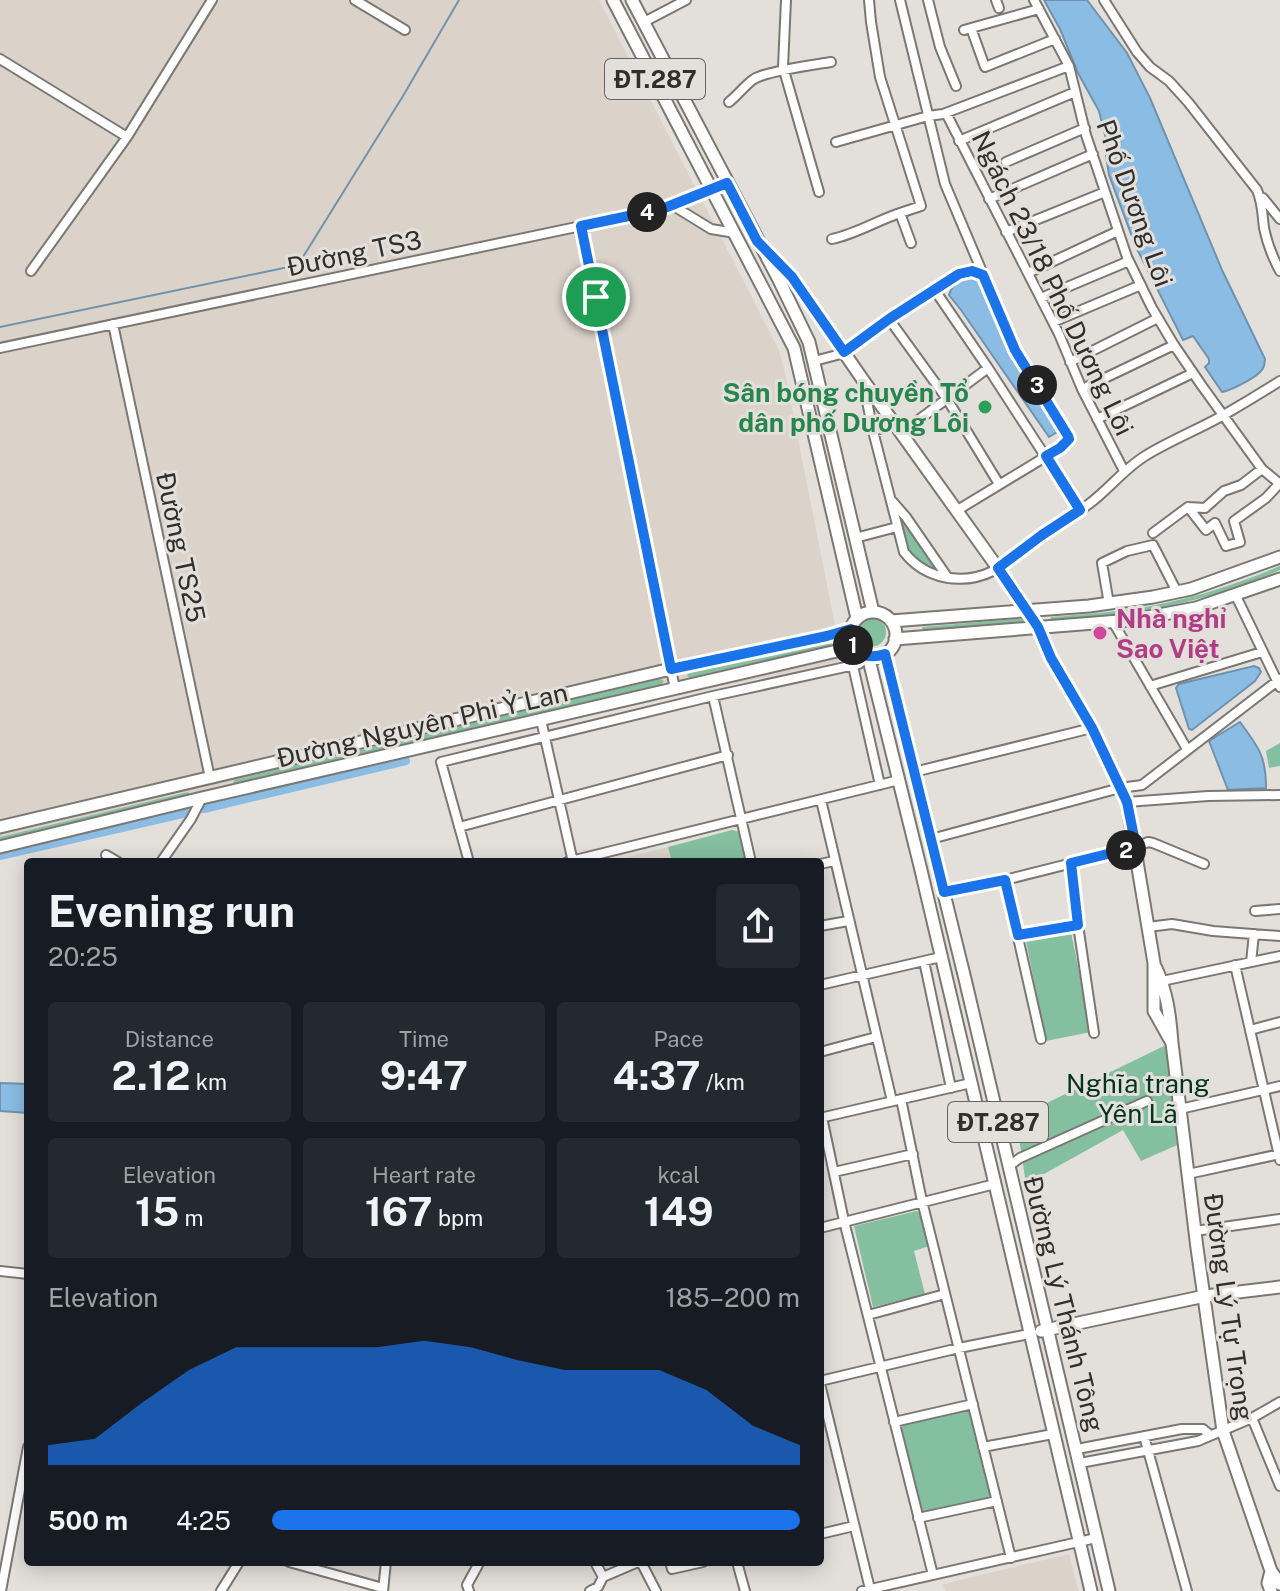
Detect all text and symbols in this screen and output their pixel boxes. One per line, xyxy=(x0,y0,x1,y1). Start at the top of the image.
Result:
road number: ĐT.287 xyxy=(605,59,705,99)
street label: Phố Dương Lôi xyxy=(1090,115,1180,291)
street label: Ngách 23/18 Phố Dương Lôi xyxy=(965,125,1141,441)
pin: 4 xyxy=(627,192,667,232)
text: 4 xyxy=(640,199,654,225)
street label: Đường TS3 xyxy=(284,224,424,282)
pin xyxy=(562,263,630,331)
icon: arrive xyxy=(574,275,618,319)
pin: 3 xyxy=(1017,365,1057,405)
place label: Sân bóng chuyền Tổ dân phố Dương Lôi xyxy=(722,377,969,438)
marker: Sân bóng chuyền Tổ dân phố Dương Lôi xyxy=(976,398,994,416)
street label: Đường TS25 xyxy=(150,469,212,625)
place label: Nhà nghỉ Sao Việt xyxy=(1116,603,1226,664)
marker: Nhà nghỉ Sao Việt xyxy=(1091,624,1109,642)
pin: 1 xyxy=(833,625,873,665)
text: 1 xyxy=(848,632,858,658)
street label: Đường Nguyên Phi Ỷ Lan xyxy=(273,675,571,774)
pin: 2 xyxy=(1106,830,1146,870)
text: 2 xyxy=(1119,837,1133,863)
button: share xyxy=(716,884,800,968)
text: Evening run xyxy=(48,885,295,937)
text: 20:25 xyxy=(48,941,118,972)
text: Distance xyxy=(125,1026,214,1052)
text: Time xyxy=(399,1026,449,1052)
text: Pace xyxy=(654,1026,704,1052)
text: 2.12 xyxy=(112,1052,190,1099)
text: 9:47 xyxy=(380,1052,468,1099)
text: 4:37 xyxy=(612,1052,700,1099)
park label: Nghĩa trang Yên Lã xyxy=(1066,1068,1210,1129)
text: km xyxy=(190,1069,227,1095)
text: /km xyxy=(700,1069,745,1095)
road number: ĐT.287 xyxy=(948,1102,1048,1142)
text: Elevation xyxy=(123,1162,216,1188)
text: Heart rate xyxy=(372,1162,476,1188)
text: kcal xyxy=(657,1162,700,1188)
street label: Đường Lý Thánh Tông xyxy=(1017,1173,1111,1435)
text: 15 xyxy=(135,1188,179,1235)
text: 167 xyxy=(365,1188,433,1235)
text: 149 xyxy=(644,1188,714,1235)
street label: Đường Lý Tự Trọng xyxy=(1198,1191,1260,1423)
text: m xyxy=(179,1205,204,1231)
text: bpm xyxy=(433,1205,483,1231)
text: Elevation xyxy=(48,1282,158,1313)
text: 185–200 m xyxy=(666,1282,800,1313)
text: 500 m xyxy=(48,1505,128,1536)
text: 4:25 xyxy=(176,1505,231,1536)

